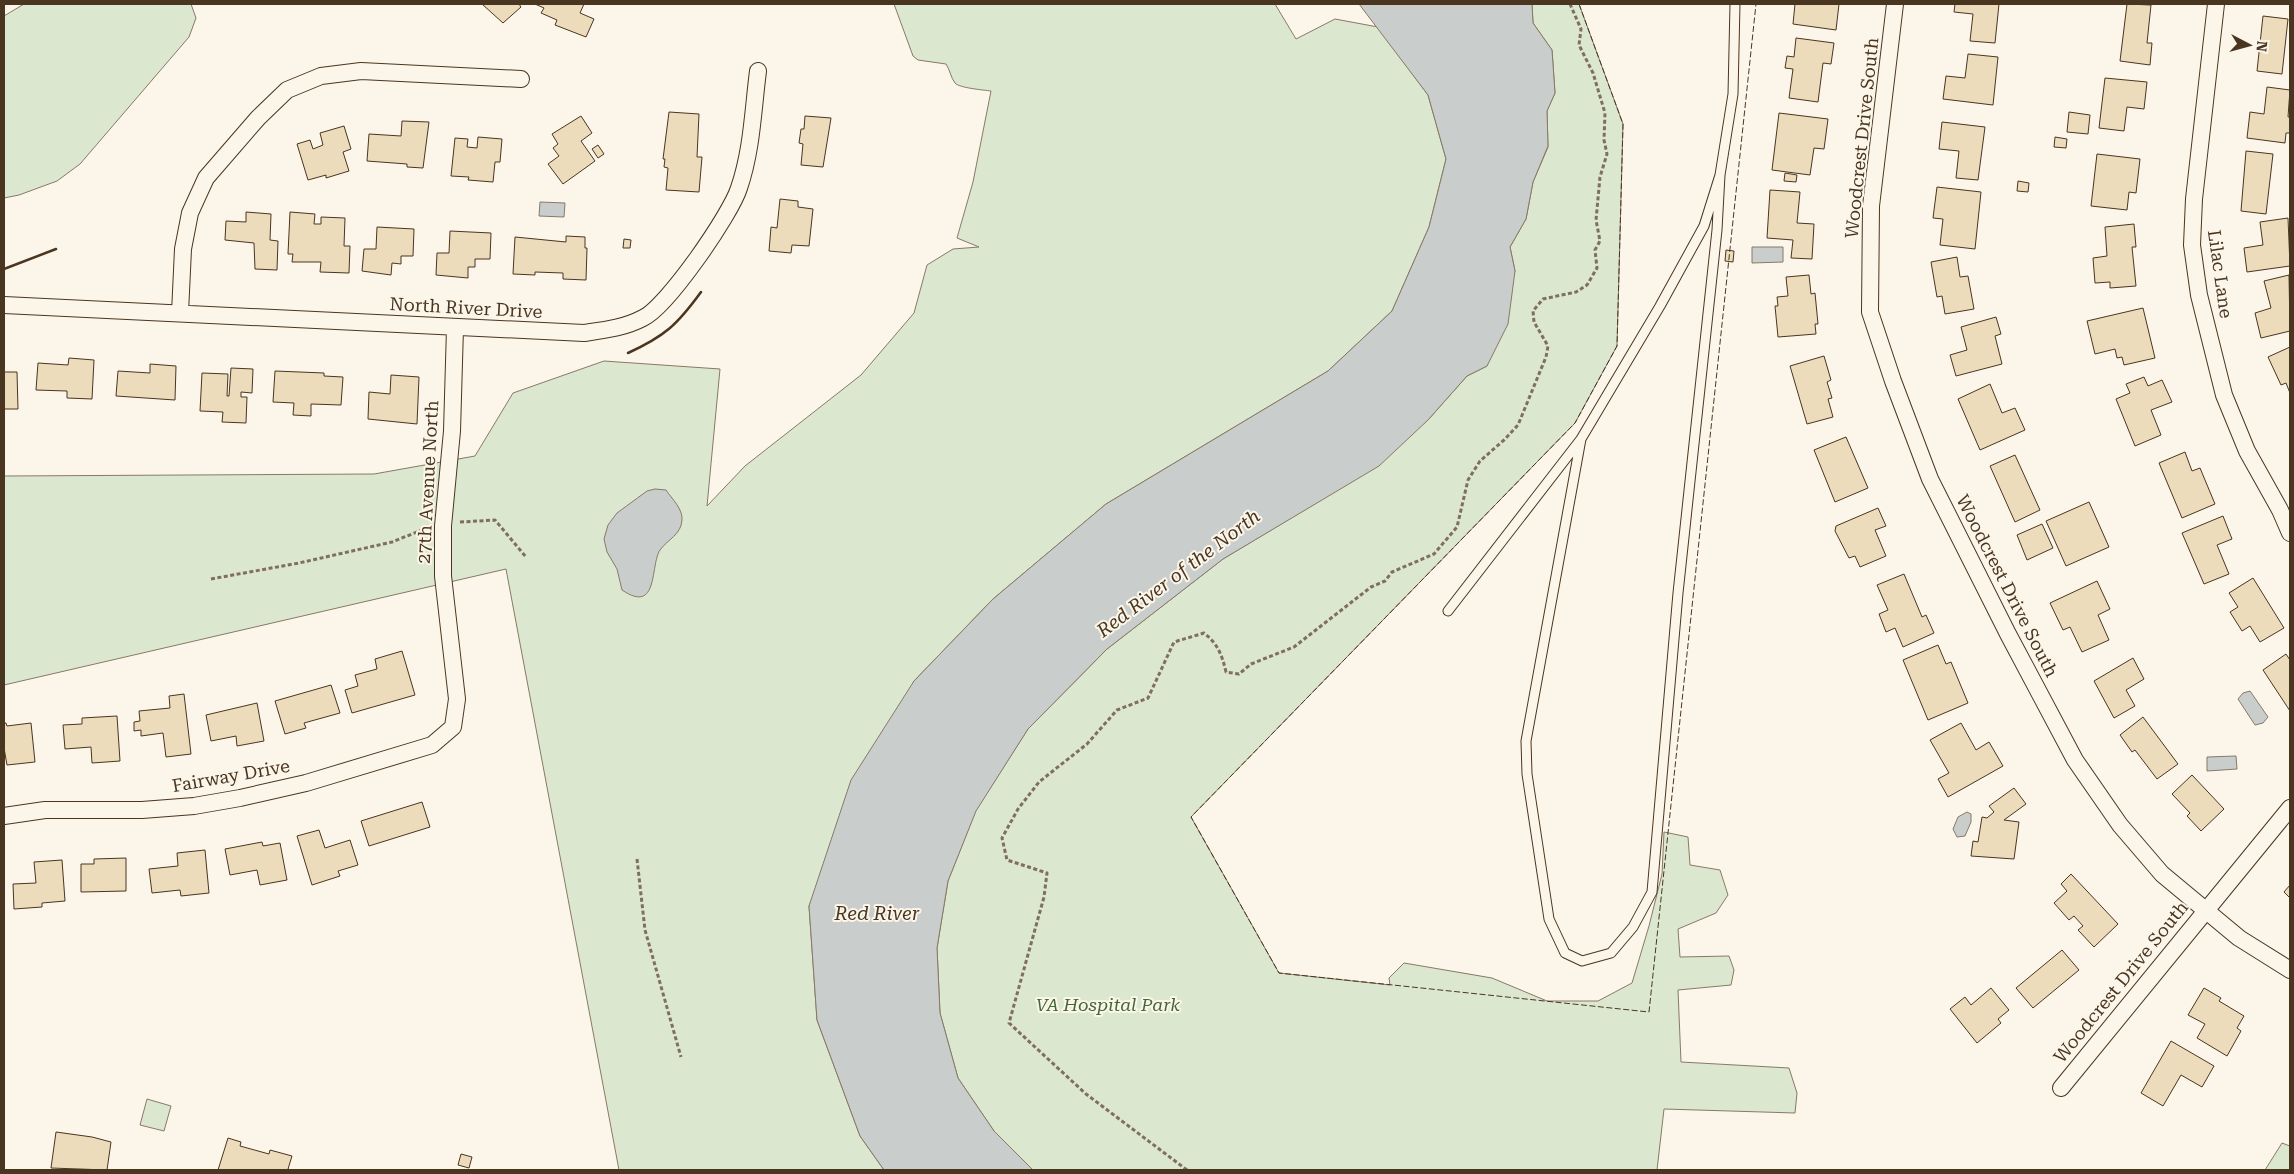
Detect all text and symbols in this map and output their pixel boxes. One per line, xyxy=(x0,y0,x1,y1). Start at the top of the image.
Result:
north arrow xyxy=(2224,20,2274,70)
street label: Woodcrest Drive South xyxy=(1841,36,1883,239)
text: N xyxy=(2253,40,2270,53)
street label: Lilac Lane xyxy=(2204,228,2237,320)
street label: North River Drive xyxy=(389,293,543,322)
street label: 27th Avenue North xyxy=(413,399,442,564)
street label: Woodcrest Drive South xyxy=(1952,491,2063,681)
water label: Red River of the North xyxy=(1091,504,1264,643)
street label: Fairway Drive xyxy=(170,755,292,796)
street label: Woodcrest Drive South xyxy=(2049,896,2193,1067)
water label: Red River xyxy=(833,902,920,925)
park label: VA Hospital Park xyxy=(1036,994,1180,1015)

